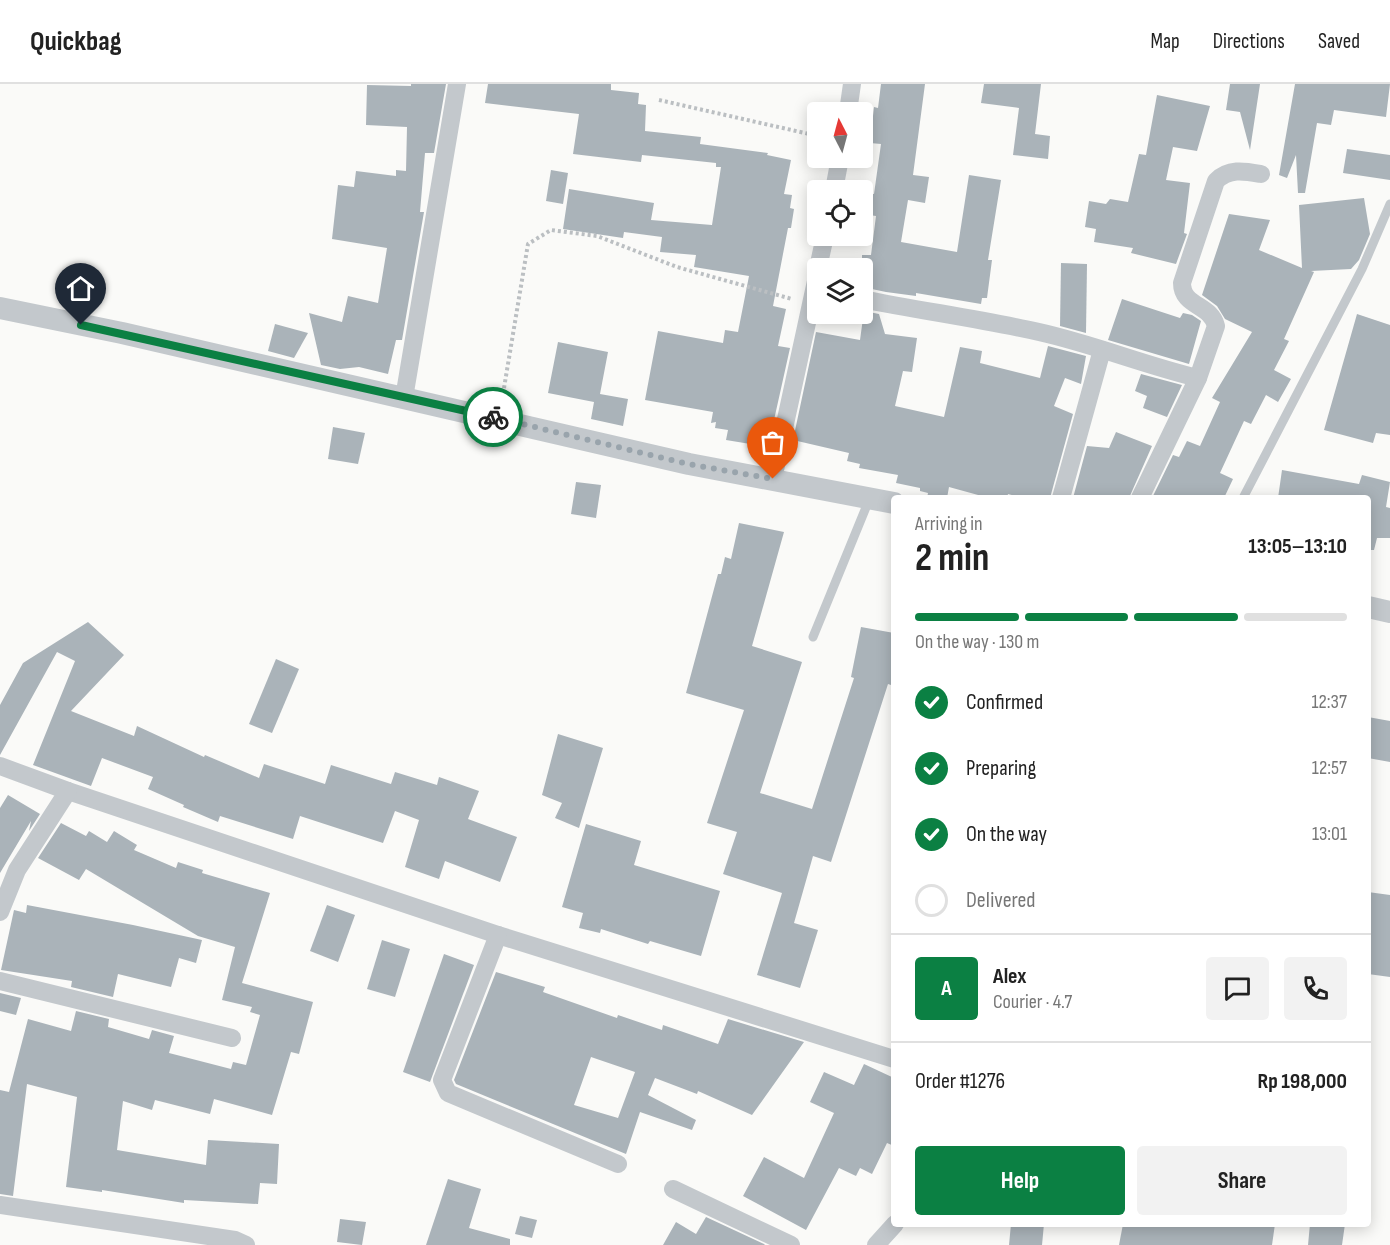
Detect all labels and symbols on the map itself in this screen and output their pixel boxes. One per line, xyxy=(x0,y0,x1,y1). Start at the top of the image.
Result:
north arrow xyxy=(807,102,873,168)
pin xyxy=(55,263,106,325)
courier xyxy=(463,387,523,447)
pin xyxy=(747,417,798,479)

